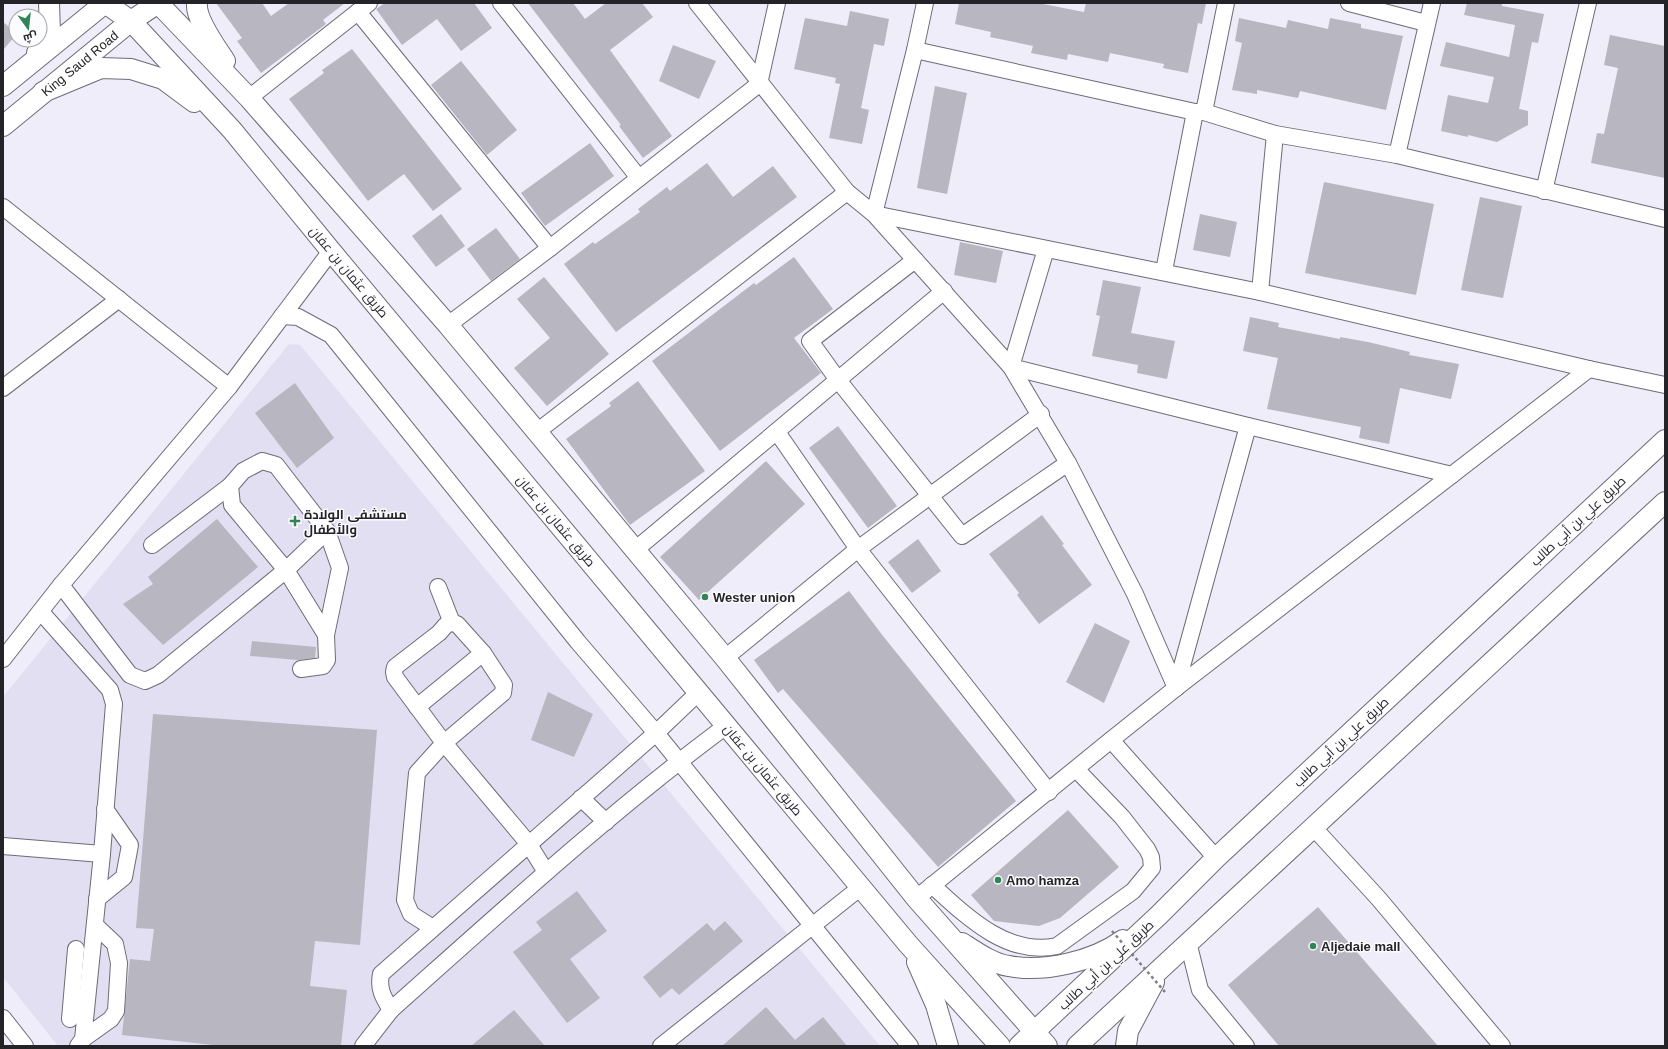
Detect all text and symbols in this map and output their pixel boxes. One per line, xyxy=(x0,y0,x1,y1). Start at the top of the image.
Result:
north arrow xyxy=(8,8,48,48)
street label: King Saud Road xyxy=(38,27,121,99)
text: ش xyxy=(22,29,39,45)
street label: طريق عثمان بن عفان xyxy=(306,223,392,321)
street label: طريق عثمان بن عفان xyxy=(513,472,599,570)
street label: طريق علي بن أبي طالب xyxy=(1527,472,1631,571)
place label: مستشفى الولادة والأطفال xyxy=(304,507,407,538)
marker: مستشفى الولادة والأطفال xyxy=(289,515,301,527)
place label: Wester union xyxy=(713,590,795,605)
marker: Wester union xyxy=(700,592,710,602)
street label: طريق علي بن أبي طالب xyxy=(1290,693,1394,792)
street label: طريق عثمان بن عفان xyxy=(720,721,806,819)
place label: Amo hamza xyxy=(1006,873,1080,888)
marker: Amo hamza xyxy=(993,875,1003,885)
street label: طريق علي بن أبي طالب xyxy=(1055,916,1159,1015)
place label: Aljedaie mall xyxy=(1321,939,1400,954)
marker: Aljedaie mall xyxy=(1308,941,1318,951)

